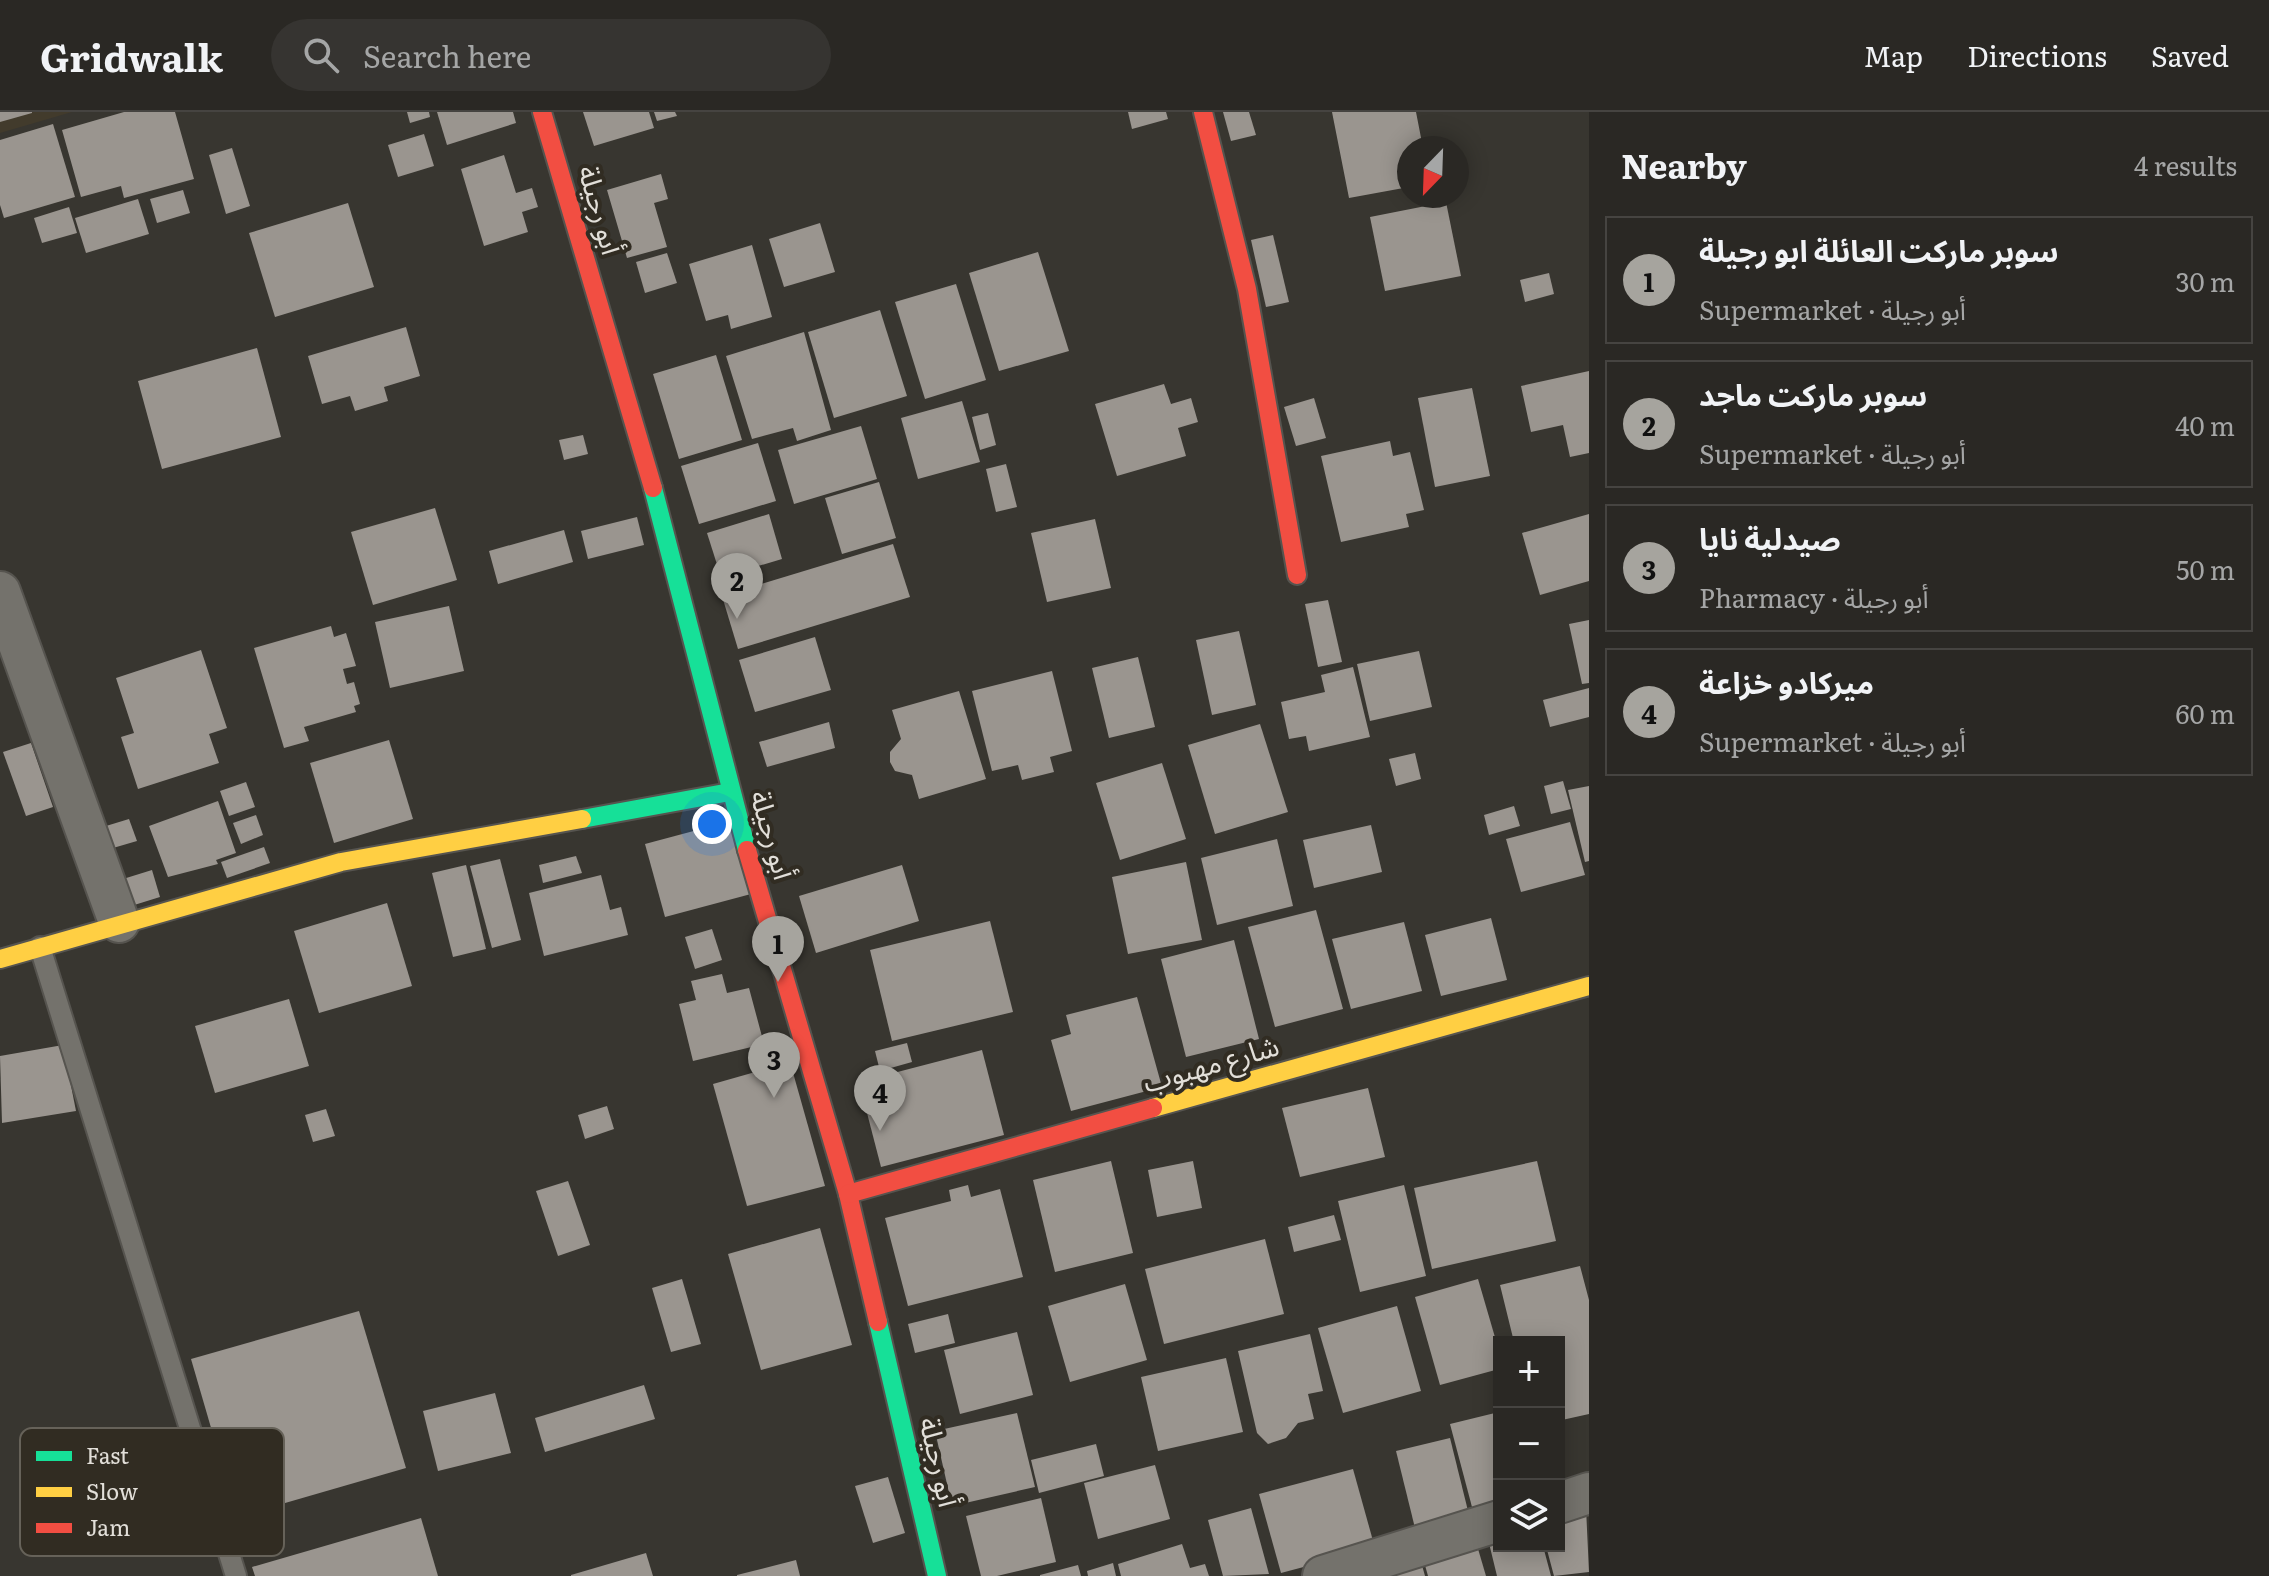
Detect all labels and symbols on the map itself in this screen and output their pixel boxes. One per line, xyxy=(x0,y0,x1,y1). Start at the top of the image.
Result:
north arrow xyxy=(1397,136,1469,208)
street label: أبو رجيلة xyxy=(569,160,635,259)
pin: 2 xyxy=(711,553,763,619)
street label: أبو رجيلة xyxy=(741,785,807,884)
your location xyxy=(692,804,732,844)
pin: 1 xyxy=(752,916,804,982)
street label: شارع مهبوب xyxy=(1138,1023,1284,1103)
pin: 3 xyxy=(748,1032,800,1098)
pin: 4 xyxy=(854,1065,906,1131)
street label: أبو رجيلة xyxy=(910,1412,972,1511)
legend xyxy=(20,1428,284,1556)
text: Fast xyxy=(86,1438,129,1471)
text: Slow xyxy=(86,1474,138,1507)
text: Jam xyxy=(86,1510,130,1543)

